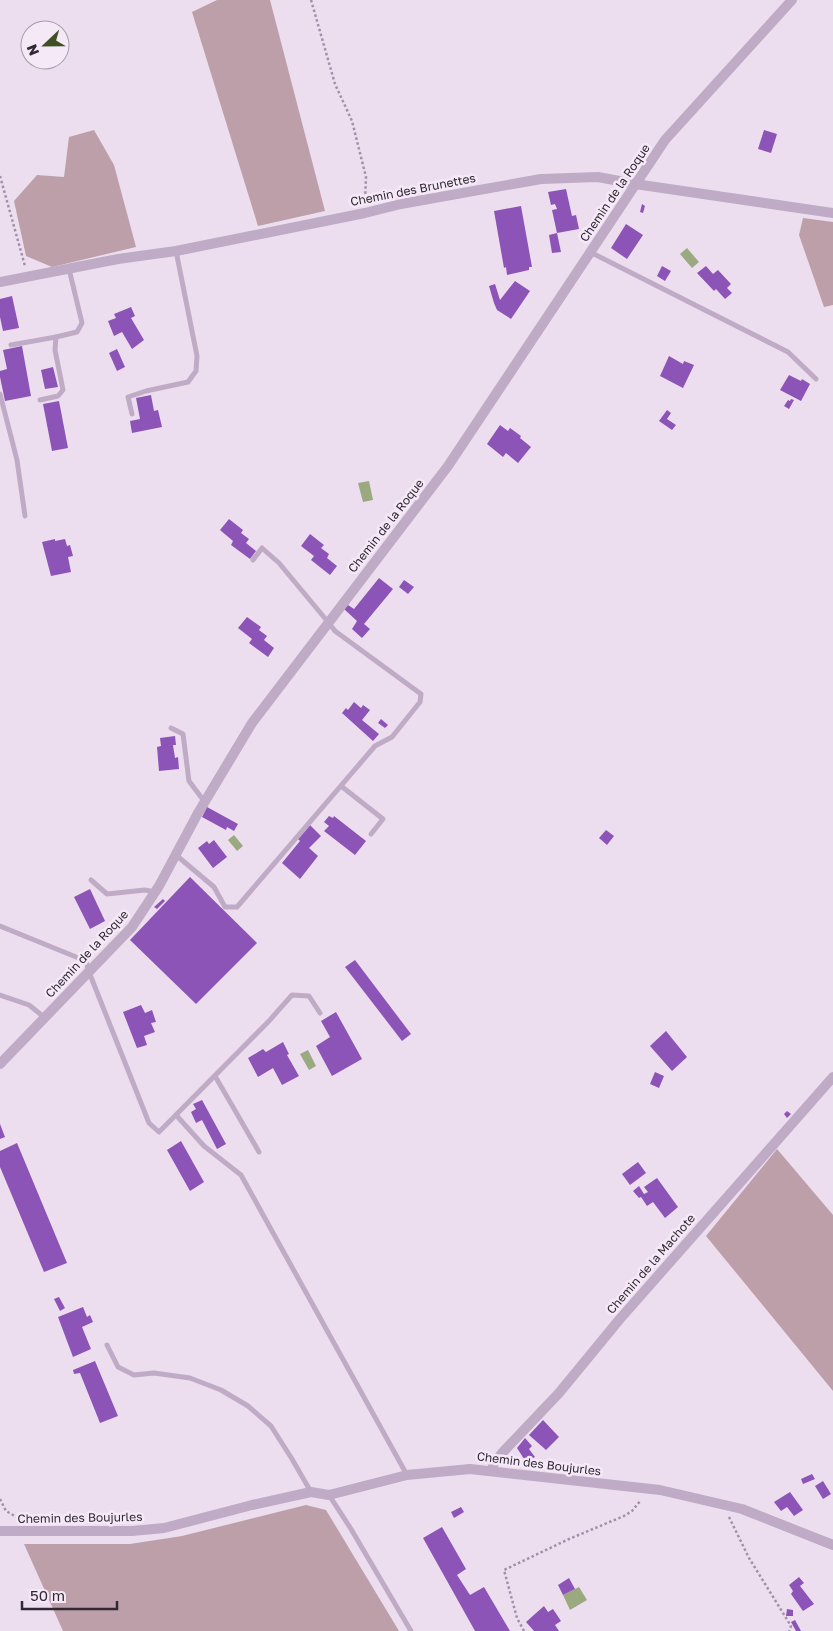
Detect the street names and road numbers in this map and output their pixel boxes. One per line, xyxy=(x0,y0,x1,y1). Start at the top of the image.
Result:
street label: Chemin de la Roque xyxy=(576,141,653,244)
street label: Chemin des Brunettes xyxy=(349,170,477,209)
street label: Chemin de la Roque xyxy=(344,476,427,575)
street label: Chemin de la Roque xyxy=(42,907,131,1001)
street label: Chemin de la Machote xyxy=(603,1211,698,1317)
street label: Chemin des Boujurles xyxy=(476,1448,602,1479)
street label: Chemin des Boujurles xyxy=(17,1509,143,1526)

